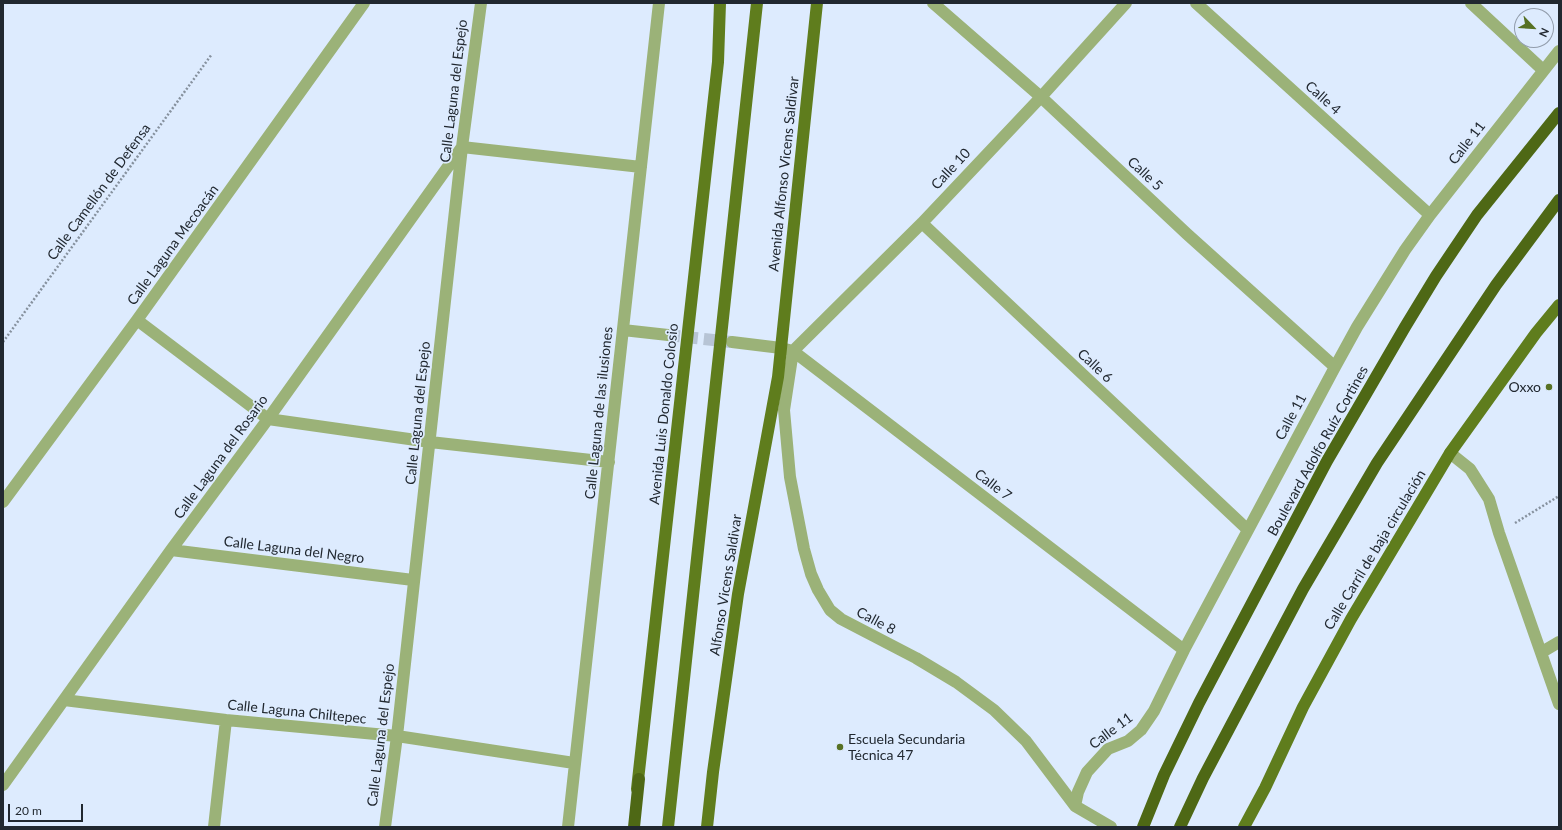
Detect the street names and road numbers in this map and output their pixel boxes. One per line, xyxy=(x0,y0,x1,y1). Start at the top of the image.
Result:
street label: Calle Laguna del Espejo xyxy=(437,18,471,164)
street label: Avenida Alfonso Vicens Saldivar xyxy=(765,76,803,272)
street label: Calle 4 xyxy=(1302,78,1344,118)
street label: Calle 11 xyxy=(1445,118,1489,168)
street label: Calle Camellón de Defensa xyxy=(44,120,154,264)
street label: Calle 10 xyxy=(928,145,974,193)
street label: Calle 5 xyxy=(1124,154,1166,194)
street label: Calle Laguna Mecoacán xyxy=(124,182,222,308)
street label: Avenida Luis Donaldo Colosio xyxy=(646,323,682,505)
street label: Calle Laguna de las ilusiones xyxy=(582,326,616,500)
street label: Calle Laguna del Espejo xyxy=(402,340,434,486)
street label: Calle 6 xyxy=(1074,346,1116,386)
street label: Boulevard Adolfo Ruíz Cortines xyxy=(1264,363,1372,539)
street label: Calle 11 xyxy=(1272,391,1310,443)
street label: Calle Laguna del Rosario xyxy=(170,392,272,522)
street label: Calle 7 xyxy=(971,466,1015,504)
street label: Calle Carril de baja circulación xyxy=(1321,467,1429,633)
street label: Alfonso Vicens Saldivar xyxy=(707,513,745,657)
street label: Calle Laguna del Negro xyxy=(223,533,365,567)
street label: Calle 8 xyxy=(854,604,898,638)
street label: Calle Laguna del Espejo xyxy=(364,662,398,808)
street label: Calle Laguna Chiltepec xyxy=(227,696,367,728)
street label: Calle 11 xyxy=(1086,709,1136,753)

